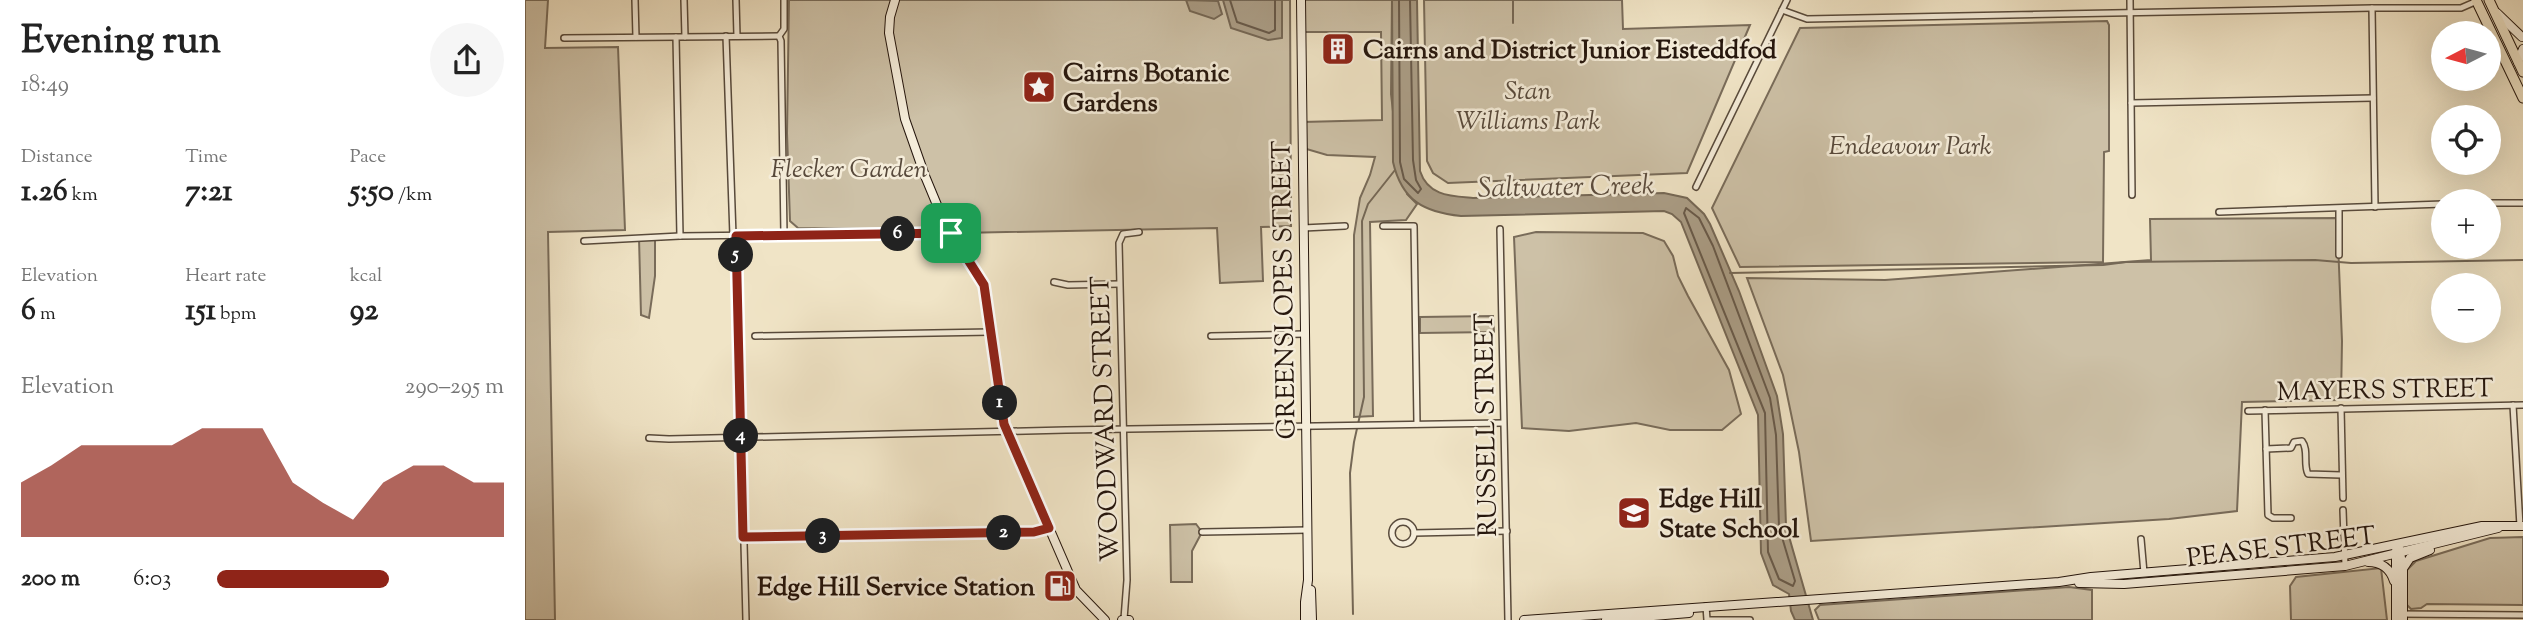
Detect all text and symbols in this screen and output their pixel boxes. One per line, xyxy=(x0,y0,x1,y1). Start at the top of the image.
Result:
text: Evening run xyxy=(21,16,221,70)
north arrow xyxy=(2431,21,2501,91)
map controls xyxy=(2431,21,2501,343)
button: share xyxy=(430,23,504,97)
building icon: Cairns and District Junior Eisteddfod xyxy=(1319,30,1357,68)
place label: Cairns and District Junior Eisteddfod xyxy=(1363,33,1777,70)
place label: Cairns Botanic Gardens xyxy=(1063,56,1230,123)
place icon: Cairns Botanic Gardens xyxy=(1020,68,1058,106)
text: 18:49 xyxy=(21,69,69,102)
park label: Stan Williams Park xyxy=(1456,74,1600,141)
button: locate xyxy=(2431,105,2501,175)
park label: Endeavour Park xyxy=(1828,129,1992,166)
street label: GREENSLOPES STREET xyxy=(1264,140,1307,440)
text: Distance xyxy=(21,144,93,171)
text: Time xyxy=(185,144,228,171)
text: Pace xyxy=(350,144,386,171)
park label: Flecker Garden xyxy=(771,152,928,189)
water label: Saltwater Creek xyxy=(1477,166,1655,210)
text: 1.26 xyxy=(21,171,68,214)
text: 7:21 xyxy=(185,171,232,214)
text: 5:50 xyxy=(350,171,394,214)
text: km xyxy=(68,182,98,209)
text: /km xyxy=(394,182,432,209)
button: + xyxy=(2431,189,2501,259)
pin xyxy=(921,203,981,263)
icon: arrive xyxy=(932,214,970,252)
pin: 6 xyxy=(881,216,915,252)
text: 6 xyxy=(893,220,902,247)
pin: 5 xyxy=(719,238,753,272)
text: 5 xyxy=(732,241,739,268)
text: Elevation xyxy=(21,263,98,290)
text: Heart rate xyxy=(185,263,266,290)
text: kcal xyxy=(350,263,382,290)
button: − xyxy=(2431,273,2501,343)
street label: WOODWARD STREET xyxy=(1083,275,1130,562)
text: 6 xyxy=(21,290,36,333)
text: 151 xyxy=(185,290,216,333)
text: 92 xyxy=(350,290,378,333)
text: m xyxy=(36,301,56,328)
text: bpm xyxy=(216,301,257,328)
street label: RUSSELL STREET xyxy=(1467,313,1508,537)
text: Elevation xyxy=(21,371,114,404)
text: 290–295 m xyxy=(405,371,504,404)
street label: MAYERS STREET xyxy=(2276,371,2494,412)
pin: 1 xyxy=(983,386,1017,420)
text: 1 xyxy=(996,389,1003,416)
pin: 4 xyxy=(723,418,759,453)
text: 4 xyxy=(736,422,745,449)
place label: Edge Hill State School xyxy=(1659,482,1800,549)
school or university icon: Edge Hill State School xyxy=(1615,494,1653,532)
pin: 2 xyxy=(987,516,1021,550)
pin: 3 xyxy=(805,518,841,554)
text: 2 xyxy=(999,519,1008,546)
street label: PEASE STREET xyxy=(2185,519,2378,578)
text: 3 xyxy=(819,522,826,549)
text: 200 m xyxy=(21,563,80,596)
text: 6:03 xyxy=(133,563,171,596)
fuel station icon: Edge Hill Service Station xyxy=(1041,567,1079,605)
place label: Edge Hill Service Station xyxy=(757,570,1036,607)

